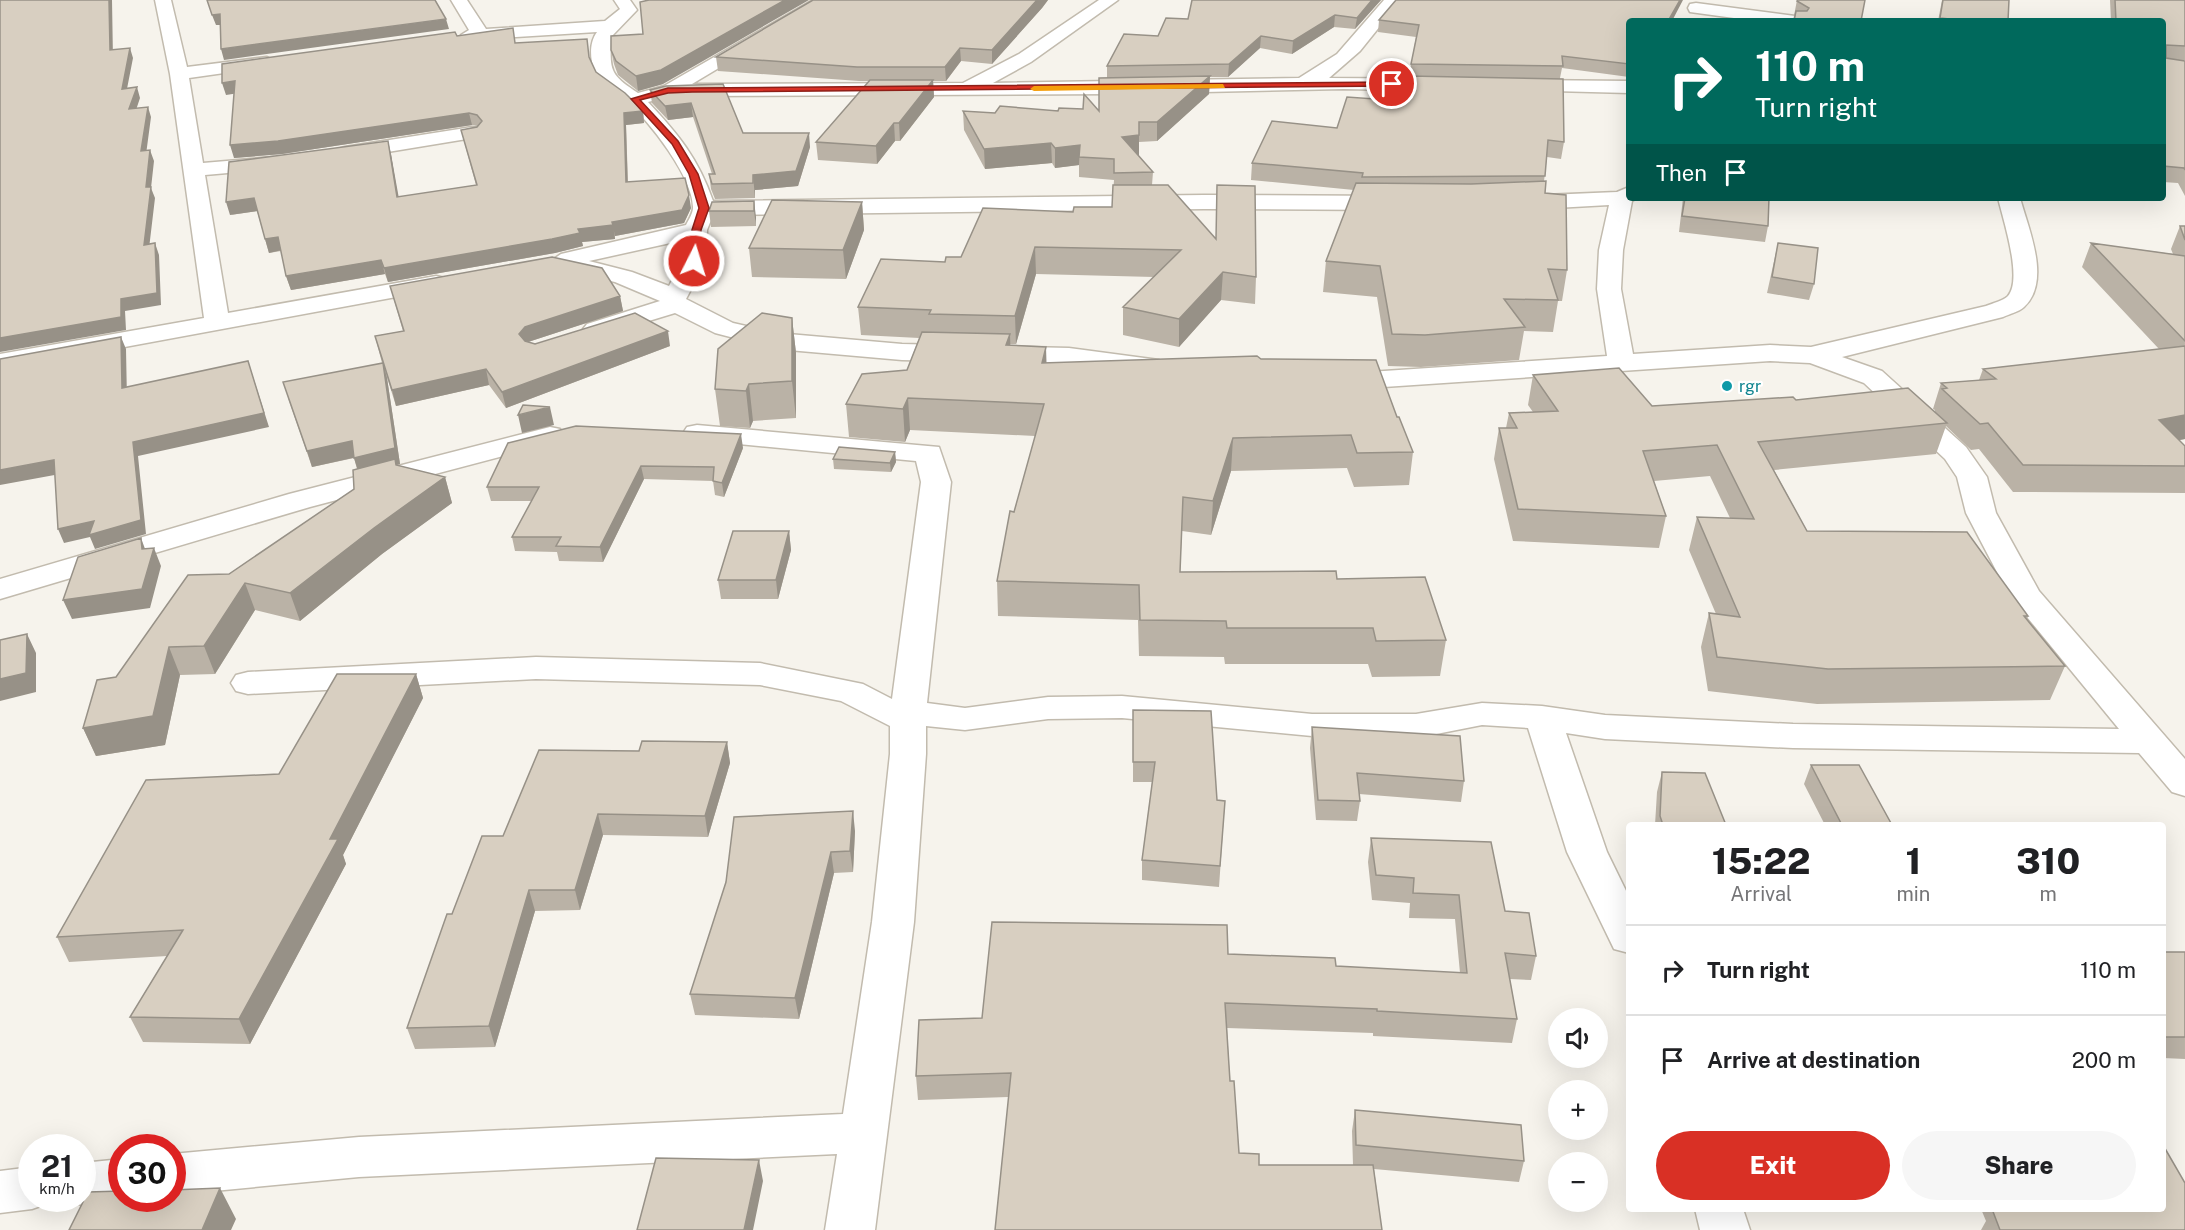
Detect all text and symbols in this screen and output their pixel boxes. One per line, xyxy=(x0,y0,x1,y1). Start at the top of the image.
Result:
text: 110 m xyxy=(1755,41,1865,90)
icon: right xyxy=(1656,42,1734,120)
pin xyxy=(1366,58,1417,109)
icon: arrive xyxy=(1375,67,1408,100)
text: Turn right xyxy=(1755,91,1878,123)
icon: arrive xyxy=(1719,156,1752,189)
text: Then xyxy=(1656,160,1707,186)
position arrow xyxy=(662,229,726,293)
place label: rgr xyxy=(1739,377,1761,396)
marker: rgr xyxy=(1720,379,1734,393)
text: 15:22 xyxy=(1712,840,1811,882)
text: 1 xyxy=(1905,840,1921,882)
text: 310 xyxy=(2016,840,2080,882)
text: Arrival xyxy=(1730,882,1792,906)
text: min xyxy=(1896,882,1930,906)
text: m xyxy=(2039,882,2057,906)
icon: right xyxy=(1656,954,1689,987)
text: Turn right xyxy=(1707,957,1810,983)
text: 110 m xyxy=(2080,957,2136,983)
map controls xyxy=(1548,1008,1608,1212)
button: sound xyxy=(1548,1008,1608,1068)
icon: arrive xyxy=(1656,1044,1689,1077)
text: Arrive at destination xyxy=(1707,1047,1920,1073)
text: 200 m xyxy=(2072,1047,2136,1073)
button: + xyxy=(1548,1080,1608,1140)
button: Exit xyxy=(1656,1131,1890,1200)
button: Share xyxy=(1902,1131,2136,1200)
speed limit sign: 30 xyxy=(108,1134,186,1212)
text: 21 xyxy=(41,1148,73,1184)
button: − xyxy=(1548,1152,1608,1212)
text: km/h xyxy=(39,1180,75,1197)

